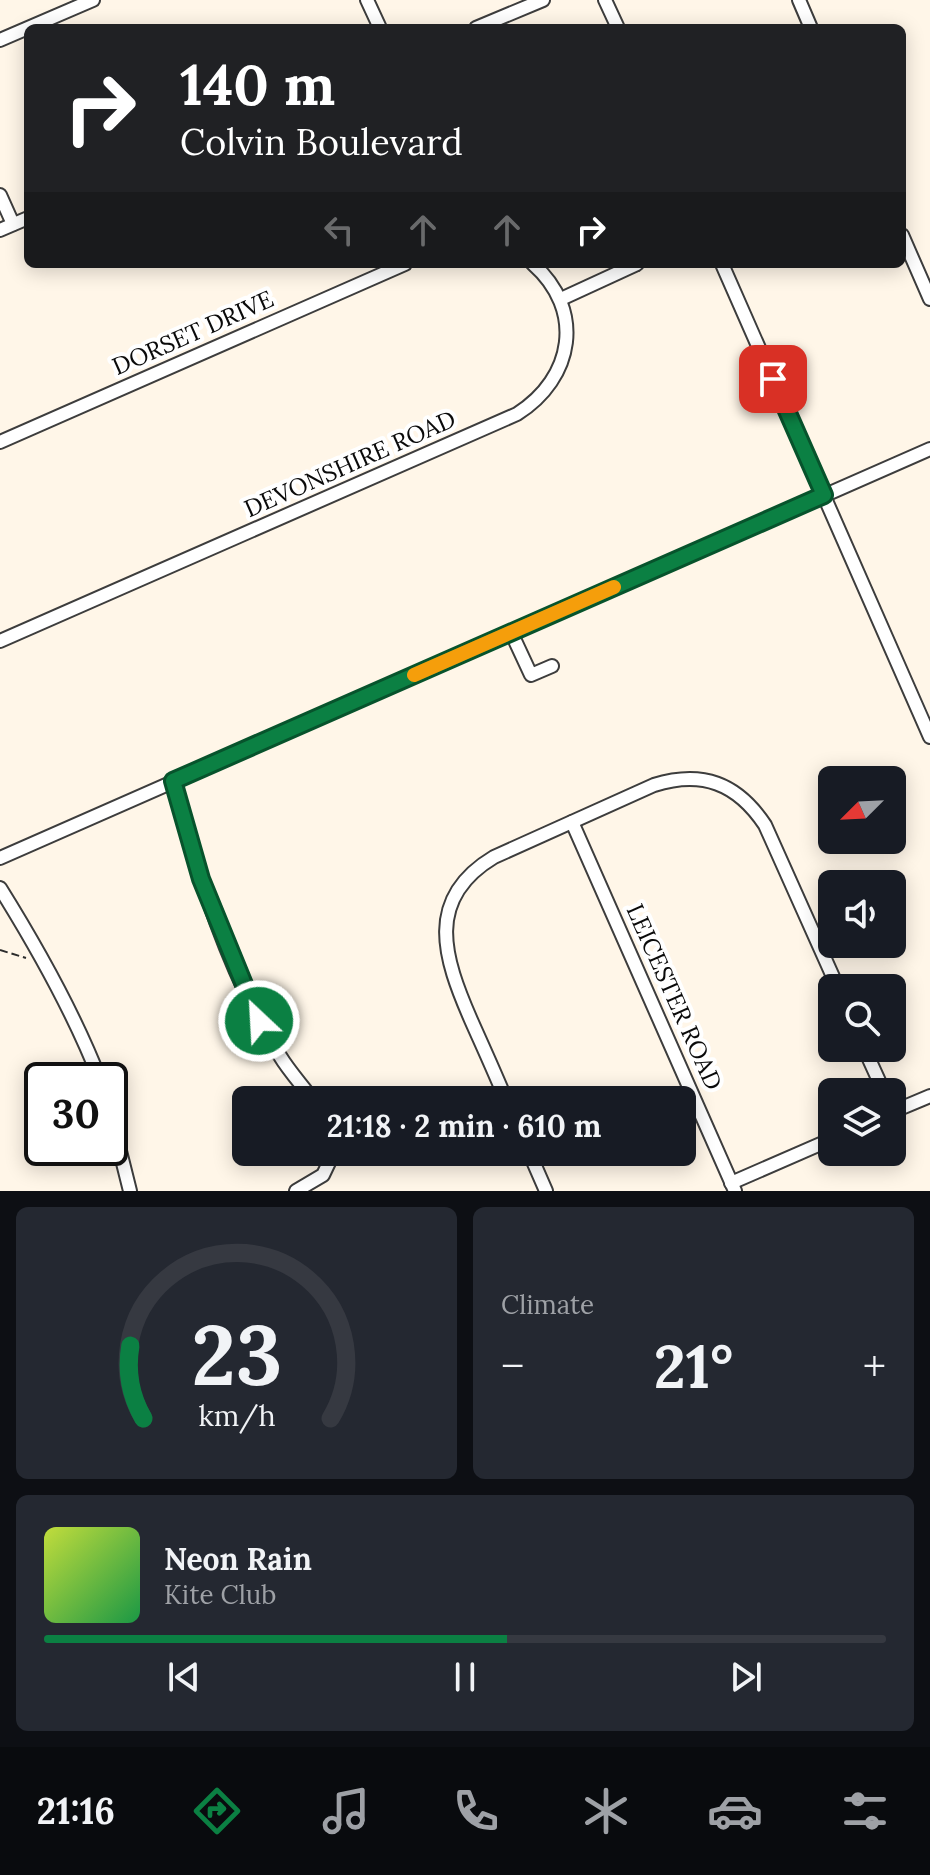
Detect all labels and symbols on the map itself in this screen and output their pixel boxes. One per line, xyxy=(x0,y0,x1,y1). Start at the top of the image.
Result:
street label: DORSET DRIVE xyxy=(107,283,278,382)
pin xyxy=(739,345,807,413)
street label: DEVONSHIRE ROAD xyxy=(239,403,460,524)
north arrow xyxy=(818,766,906,854)
street label: LEICESTER ROAD xyxy=(620,899,729,1095)
position arrow xyxy=(217,979,301,1063)
speed limit sign: 30 xyxy=(24,1062,128,1166)

